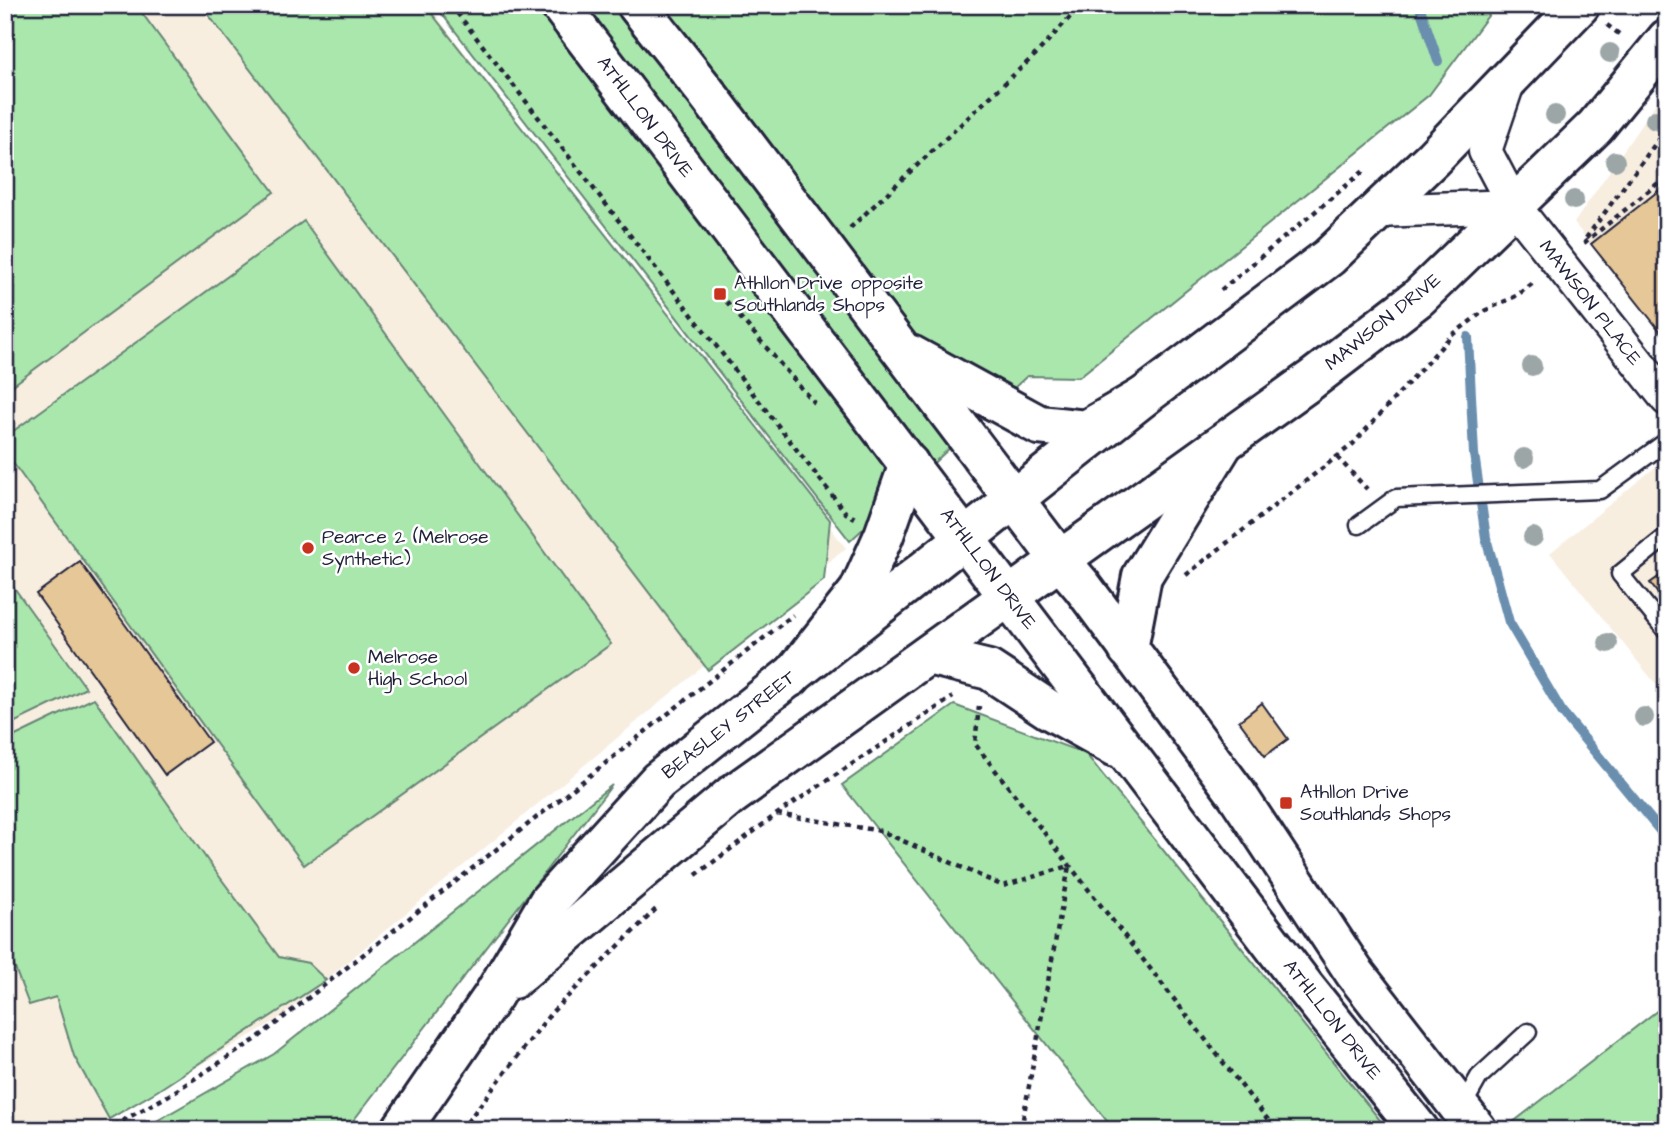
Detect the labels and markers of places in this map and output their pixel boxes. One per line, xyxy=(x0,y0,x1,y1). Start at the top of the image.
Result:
place label: Athllon Drive opposite Southlands Shops xyxy=(734,270,923,319)
marker: Athllon Drive opposite Southlands Shops xyxy=(712,286,728,302)
place label: Pearce 2 (Melrose Synthetic) xyxy=(322,524,489,574)
marker: Pearce 2 (Melrose Synthetic) xyxy=(300,540,316,556)
place label: Melrose High School xyxy=(368,644,467,694)
marker: Melrose High School xyxy=(346,660,362,676)
place label: Athllon Drive Southlands Shops xyxy=(1300,779,1451,828)
marker: Athllon Drive Southlands Shops xyxy=(1278,795,1294,811)

